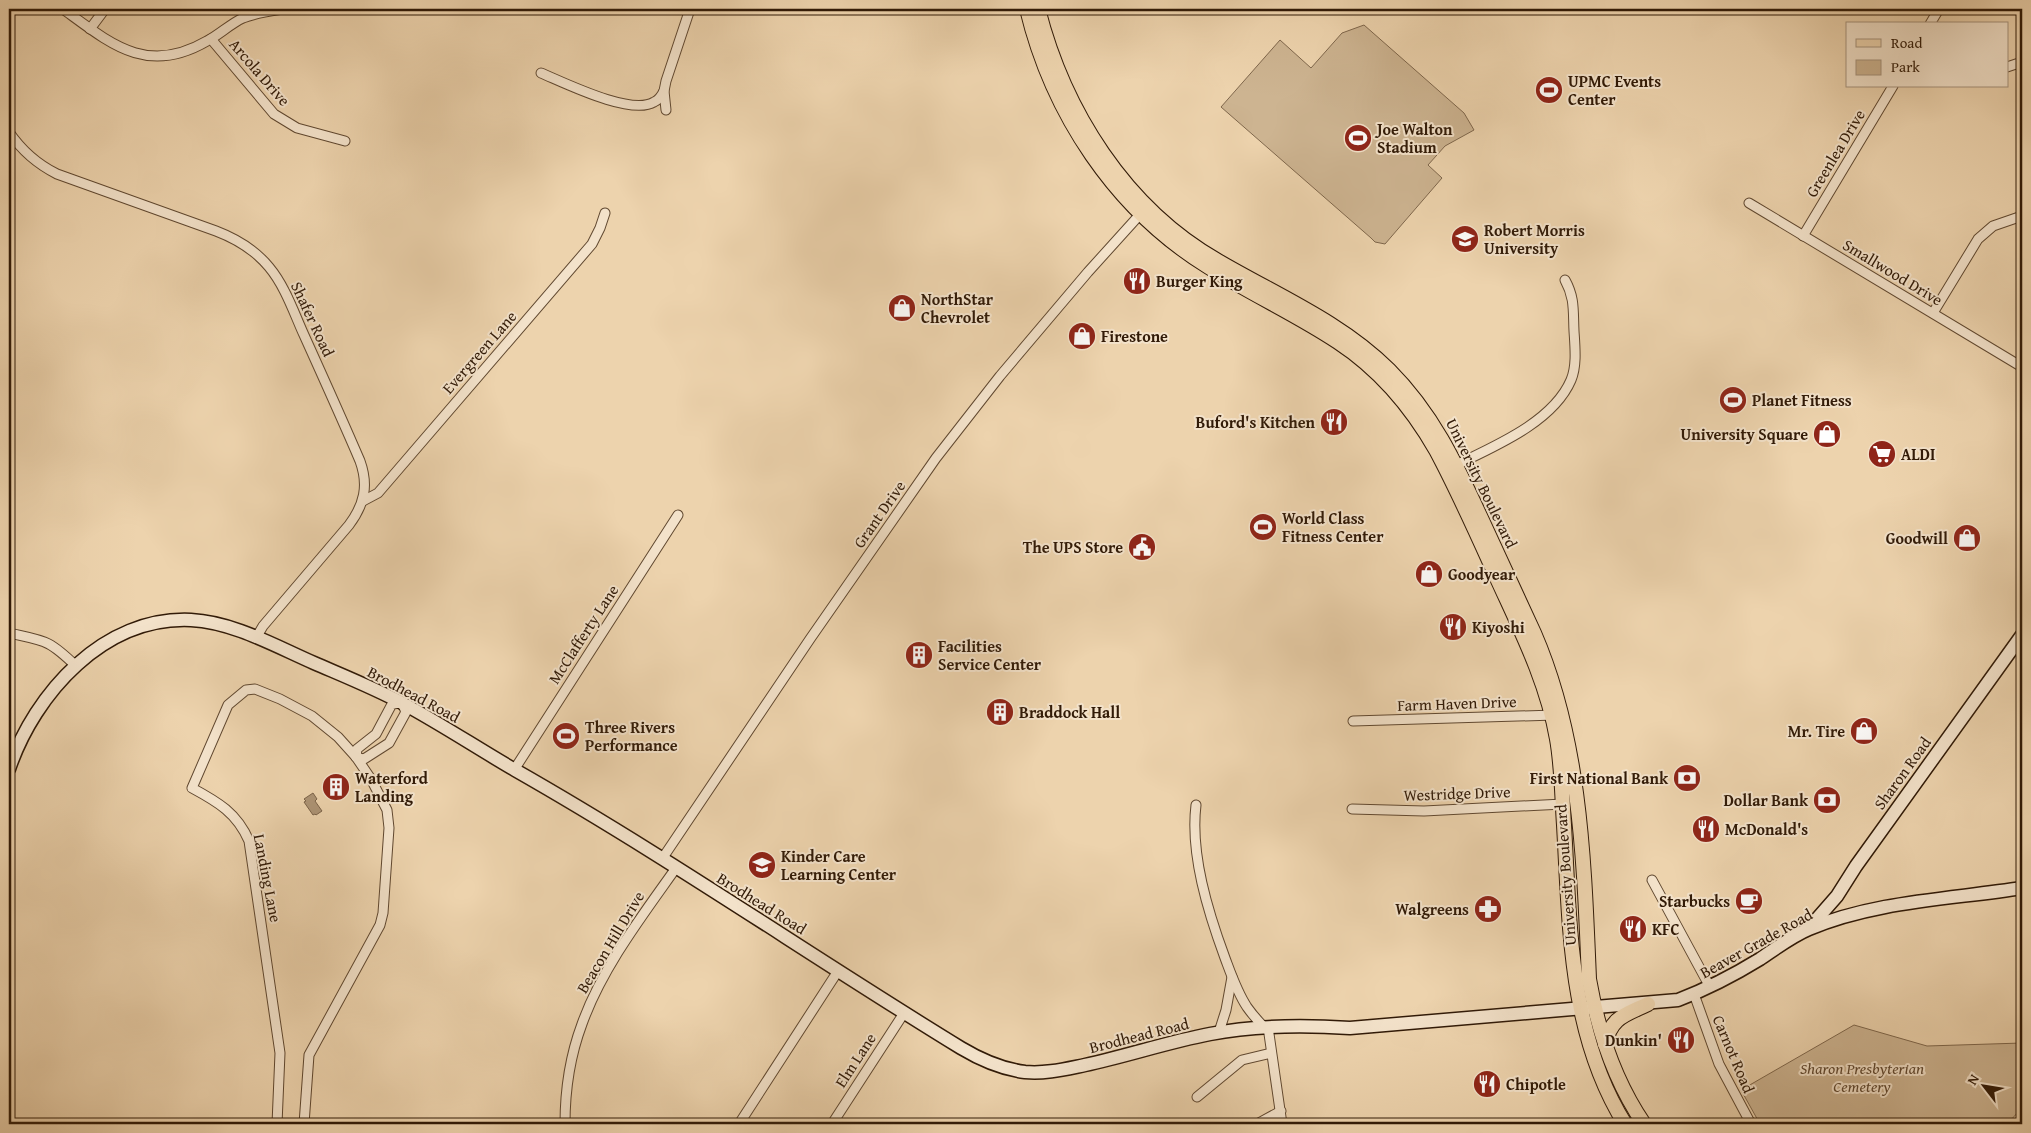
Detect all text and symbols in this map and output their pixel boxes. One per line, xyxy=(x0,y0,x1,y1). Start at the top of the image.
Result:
legend xyxy=(1846,22,2008,88)
text: Road xyxy=(1891,32,1922,53)
street label: Arcola Drive xyxy=(224,33,296,111)
text: Park xyxy=(1891,56,1920,77)
place label: UPMC Events Center xyxy=(1568,69,1661,111)
sports icon: UPMC Events Center xyxy=(1534,75,1564,105)
street label: Greenlea Drive xyxy=(1799,104,1871,202)
place label: Joe Walton Stadium xyxy=(1374,117,1453,159)
sports icon: Joe Walton Stadium xyxy=(1343,123,1373,153)
place label: Robert Morris University xyxy=(1484,218,1585,260)
school or university icon: Robert Morris University xyxy=(1450,224,1480,254)
street label: Smallwood Drive xyxy=(1838,233,1948,311)
restaurant icon: Burger King xyxy=(1122,266,1152,296)
place label: Burger King xyxy=(1156,269,1243,293)
street label: Shafer Road xyxy=(285,277,341,361)
place label: NorthStar Chevrolet xyxy=(921,287,994,329)
shop icon: NorthStar Chevrolet xyxy=(887,293,917,323)
street label: Evergreen Lane xyxy=(436,305,522,399)
shop icon: Firestone xyxy=(1067,321,1097,351)
place label: Firestone xyxy=(1101,324,1168,348)
sports icon: Planet Fitness xyxy=(1718,385,1748,415)
place label: Planet Fitness xyxy=(1752,388,1852,412)
restaurant icon: Buford's Kitchen xyxy=(1319,407,1349,437)
place label: Buford's Kitchen xyxy=(1196,410,1316,434)
street label: University Boulevard xyxy=(1440,414,1524,552)
shop icon: University Square xyxy=(1812,419,1842,449)
place label: University Square xyxy=(1680,422,1808,446)
supermarket icon: ALDI xyxy=(1867,439,1897,469)
place label: ALDI xyxy=(1901,442,1935,466)
street label: Grant Drive xyxy=(847,475,911,553)
place label: World Class Fitness Center xyxy=(1282,506,1384,548)
sports icon: World Class Fitness Center xyxy=(1248,512,1278,542)
shop icon: Goodwill xyxy=(1952,523,1982,553)
place label: Goodwill xyxy=(1886,526,1948,550)
public building icon: The UPS Store xyxy=(1127,532,1157,562)
place label: The UPS Store xyxy=(1023,535,1123,559)
shop icon: Goodyear xyxy=(1414,559,1444,589)
place label: Goodyear xyxy=(1448,562,1516,586)
street label: McClafferty Lane xyxy=(542,580,624,688)
restaurant icon: Kiyoshi xyxy=(1438,612,1468,642)
place label: Kiyoshi xyxy=(1472,615,1525,639)
place label: Facilities Service Center xyxy=(938,634,1042,676)
building icon: Facilities Service Center xyxy=(904,640,934,670)
street label: Brodhead Road xyxy=(363,660,465,729)
street label: Farm Haven Drive xyxy=(1397,689,1517,717)
building icon: Braddock Hall xyxy=(985,697,1015,727)
place label: Braddock Hall xyxy=(1019,700,1120,724)
place label: Three Rivers Performance xyxy=(585,715,678,757)
shop icon: Mr. Tire xyxy=(1849,716,1879,746)
place label: Mr. Tire xyxy=(1788,719,1845,743)
sports icon: Three Rivers Performance xyxy=(551,721,581,751)
street label: Sharon Road xyxy=(1867,731,1937,814)
bank icon: First National Bank xyxy=(1672,763,1702,793)
place label: Waterford Landing xyxy=(355,766,429,808)
place label: First National Bank xyxy=(1530,766,1669,790)
building icon: Waterford Landing xyxy=(321,772,351,802)
street label: Westridge Drive xyxy=(1403,779,1511,807)
bank icon: Dollar Bank xyxy=(1812,785,1842,815)
place label: Dollar Bank xyxy=(1723,788,1809,812)
street label: University Boulevard xyxy=(1548,803,1582,947)
restaurant icon: McDonald's xyxy=(1691,814,1721,844)
place label: McDonald's xyxy=(1725,817,1808,841)
street label: Landing Lane xyxy=(248,832,288,924)
place label: Kinder Care Learning Center xyxy=(781,844,897,886)
school or university icon: Kinder Care Learning Center xyxy=(747,850,777,880)
street label: Brodhead Road xyxy=(713,866,812,940)
street label: Beacon Hill Drive xyxy=(570,886,650,998)
cafe icon: Starbucks xyxy=(1734,886,1764,916)
place label: Starbucks xyxy=(1659,889,1730,913)
pharmacy icon: Walgreens xyxy=(1473,894,1503,924)
place label: Walgreens xyxy=(1395,897,1469,921)
street label: Beaver Grade Road xyxy=(1695,902,1817,984)
restaurant icon: KFC xyxy=(1618,914,1648,944)
place label: KFC xyxy=(1652,917,1679,941)
street label: Brodhead Road xyxy=(1087,1011,1192,1059)
street label: Carnot Road xyxy=(1707,1011,1761,1097)
restaurant icon: Dunkin' xyxy=(1666,1025,1696,1055)
street label: Elm Lane xyxy=(828,1028,882,1092)
place label: Dunkin' xyxy=(1605,1028,1662,1052)
park label: Sharon Presbyterian Cemetery xyxy=(1800,1056,1924,1098)
north arrow xyxy=(1958,1060,2008,1110)
restaurant icon: Chipotle xyxy=(1472,1069,1502,1099)
text: N xyxy=(1962,1070,1984,1088)
place label: Chipotle xyxy=(1506,1072,1566,1096)

